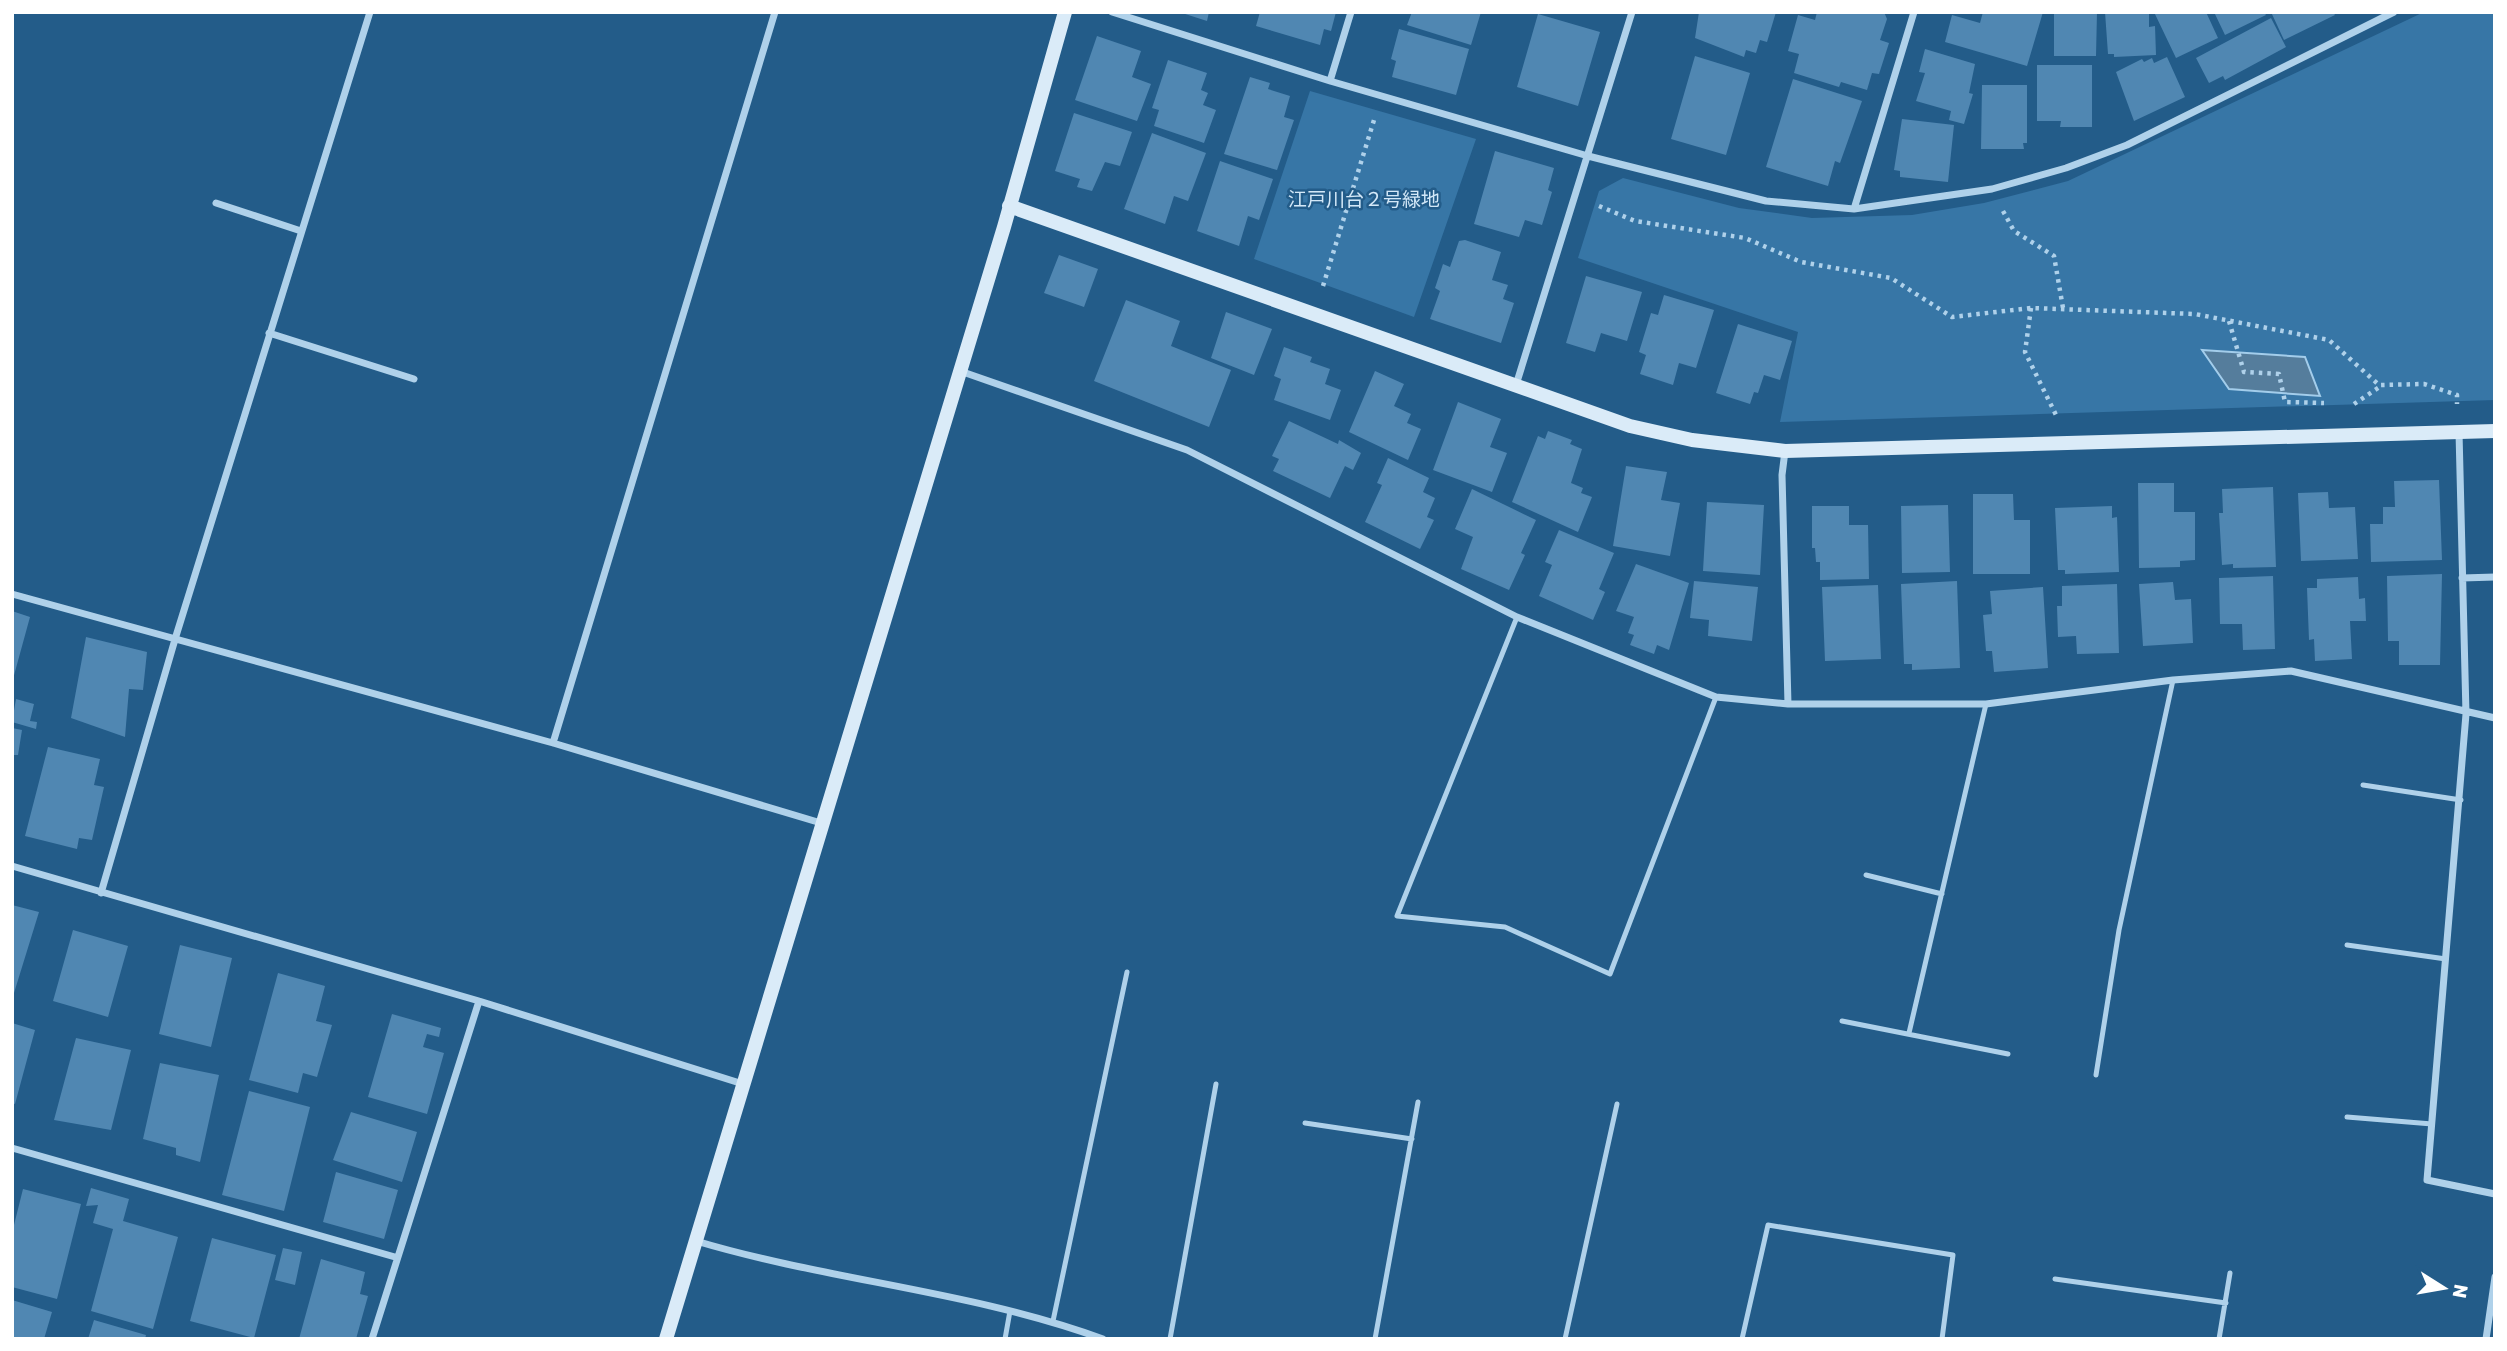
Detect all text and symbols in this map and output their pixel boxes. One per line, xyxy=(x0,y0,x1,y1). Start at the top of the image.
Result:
park label: 江戸川台２号緑地 xyxy=(1288,188,1440,211)
north arrow xyxy=(2409,1253,2479,1323)
text: N xyxy=(2448,1282,2473,1300)

